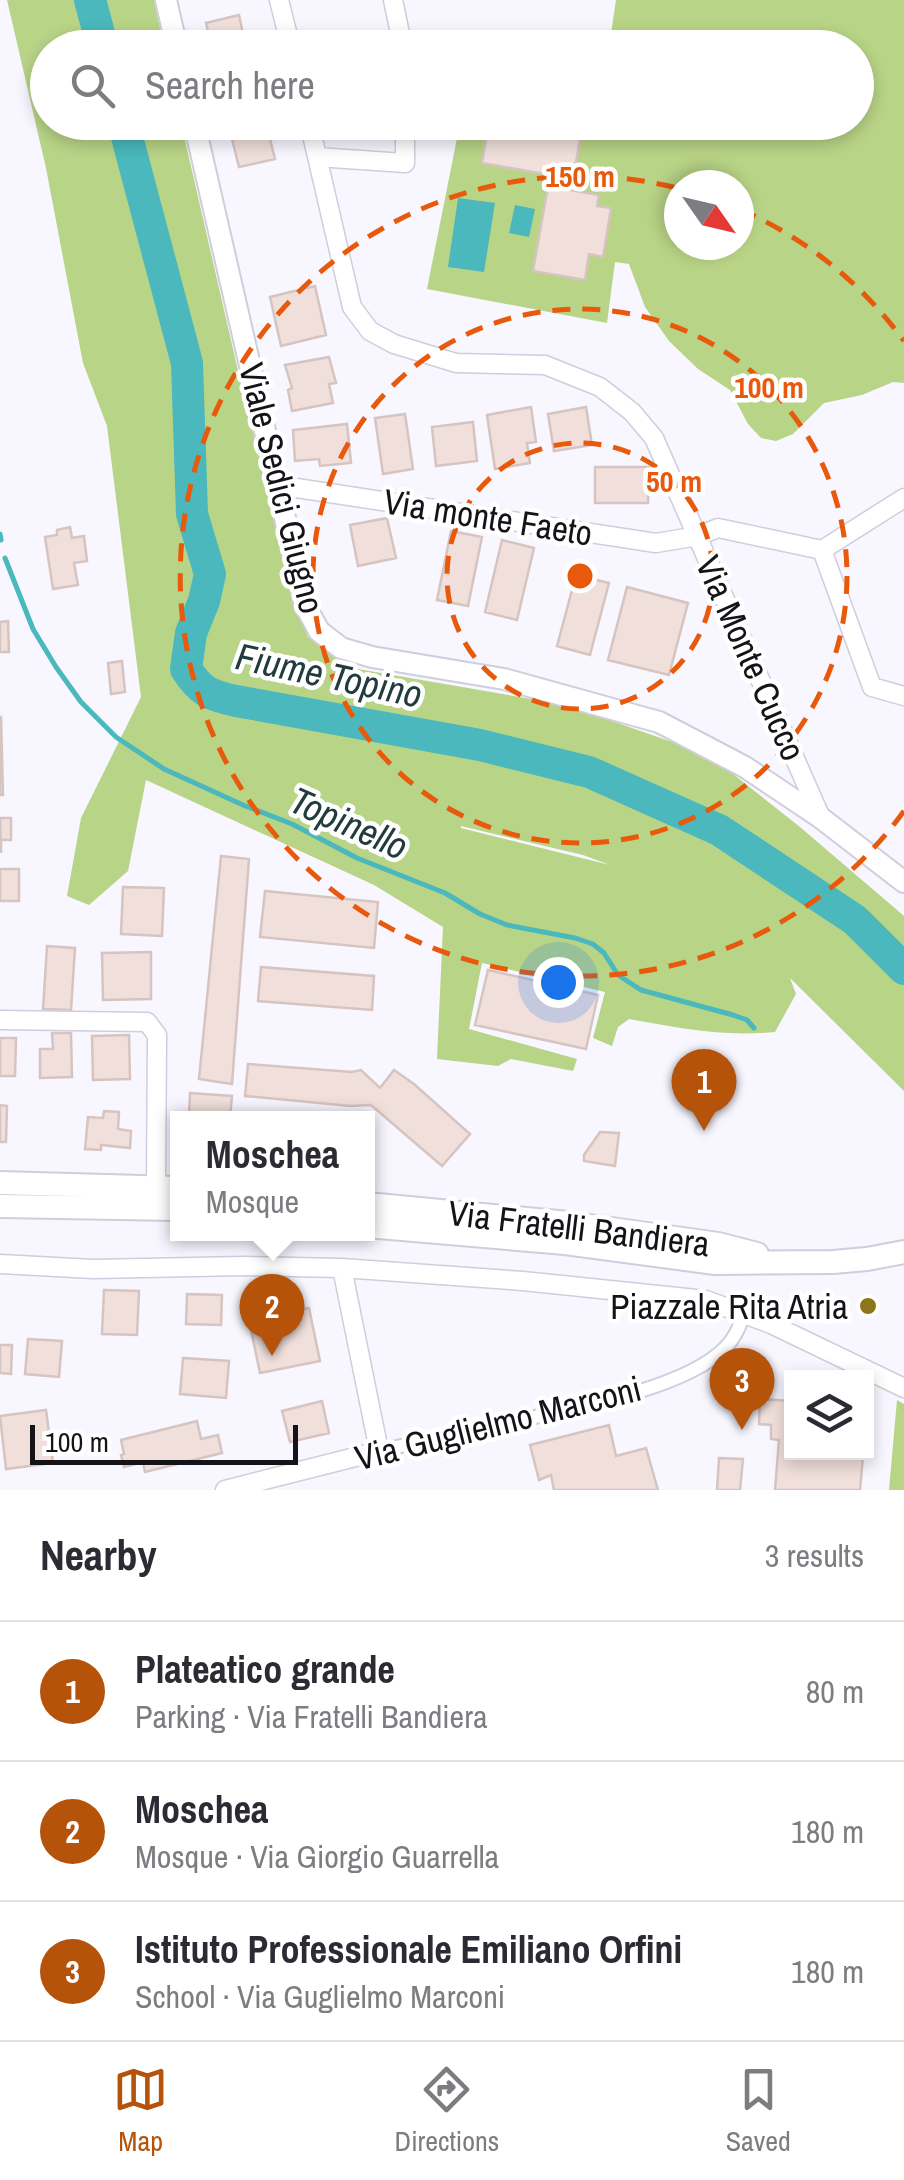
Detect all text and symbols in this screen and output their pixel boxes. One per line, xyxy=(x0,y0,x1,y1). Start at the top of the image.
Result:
search box xyxy=(30,30,874,140)
icon: search xyxy=(65,58,120,113)
text: Search here xyxy=(145,60,315,111)
text: 150 m xyxy=(545,156,615,196)
north arrow xyxy=(664,170,754,260)
street label: Viale Sedici Giugno xyxy=(228,358,336,618)
text: 100 m xyxy=(734,367,804,407)
text: 50 m xyxy=(646,461,702,501)
street label: Via monte Faeto xyxy=(380,477,596,557)
street label: Via Monte Cucco xyxy=(685,548,817,768)
centre of rings xyxy=(562,558,598,594)
water label: Fiume Topino xyxy=(231,630,427,720)
water label: Topinello xyxy=(282,774,416,872)
your location xyxy=(533,957,584,1008)
pin: 1 xyxy=(672,1048,736,1131)
popup xyxy=(170,1111,375,1241)
text: Moschea xyxy=(206,1129,339,1180)
text: Mosque xyxy=(206,1180,299,1223)
street label: Via Fratelli Bandiera xyxy=(446,1189,712,1267)
pin: 2 xyxy=(240,1274,304,1356)
place label: Piazzale Rita Atria xyxy=(610,1283,848,1330)
marker: Piazzale Rita Atria xyxy=(857,1295,879,1317)
pin: 3 xyxy=(710,1348,774,1430)
street label: Via Guglielmo Marconi xyxy=(350,1365,646,1481)
map controls xyxy=(784,1370,874,1460)
button: layers xyxy=(784,1370,874,1460)
scale bar xyxy=(30,1420,298,1464)
text: 100 m xyxy=(45,1423,109,1461)
text: Nearby xyxy=(40,1527,157,1583)
text: 3 results xyxy=(765,1534,864,1577)
text: Plateatico grande xyxy=(135,1644,395,1695)
text: 1 xyxy=(65,1670,80,1713)
text: 80 m xyxy=(806,1670,864,1713)
text: Parking · Via Fratelli Bandiera xyxy=(135,1695,488,1738)
text: Moschea xyxy=(135,1784,268,1835)
text: 2 xyxy=(65,1810,80,1853)
text: 180 m xyxy=(791,1810,864,1853)
text: Mosque · Via Giorgio Guarrella xyxy=(135,1835,499,1878)
text: Istituto Professionale Emiliano Orfini xyxy=(135,1924,682,1975)
text: 3 xyxy=(65,1950,80,1993)
text: 180 m xyxy=(791,1950,864,1993)
text: School · Via Guglielmo Marconi xyxy=(135,1975,505,2018)
tab: Map xyxy=(113,2062,168,2160)
tab: Directions xyxy=(395,2062,499,2160)
tab: Saved xyxy=(726,2062,791,2160)

